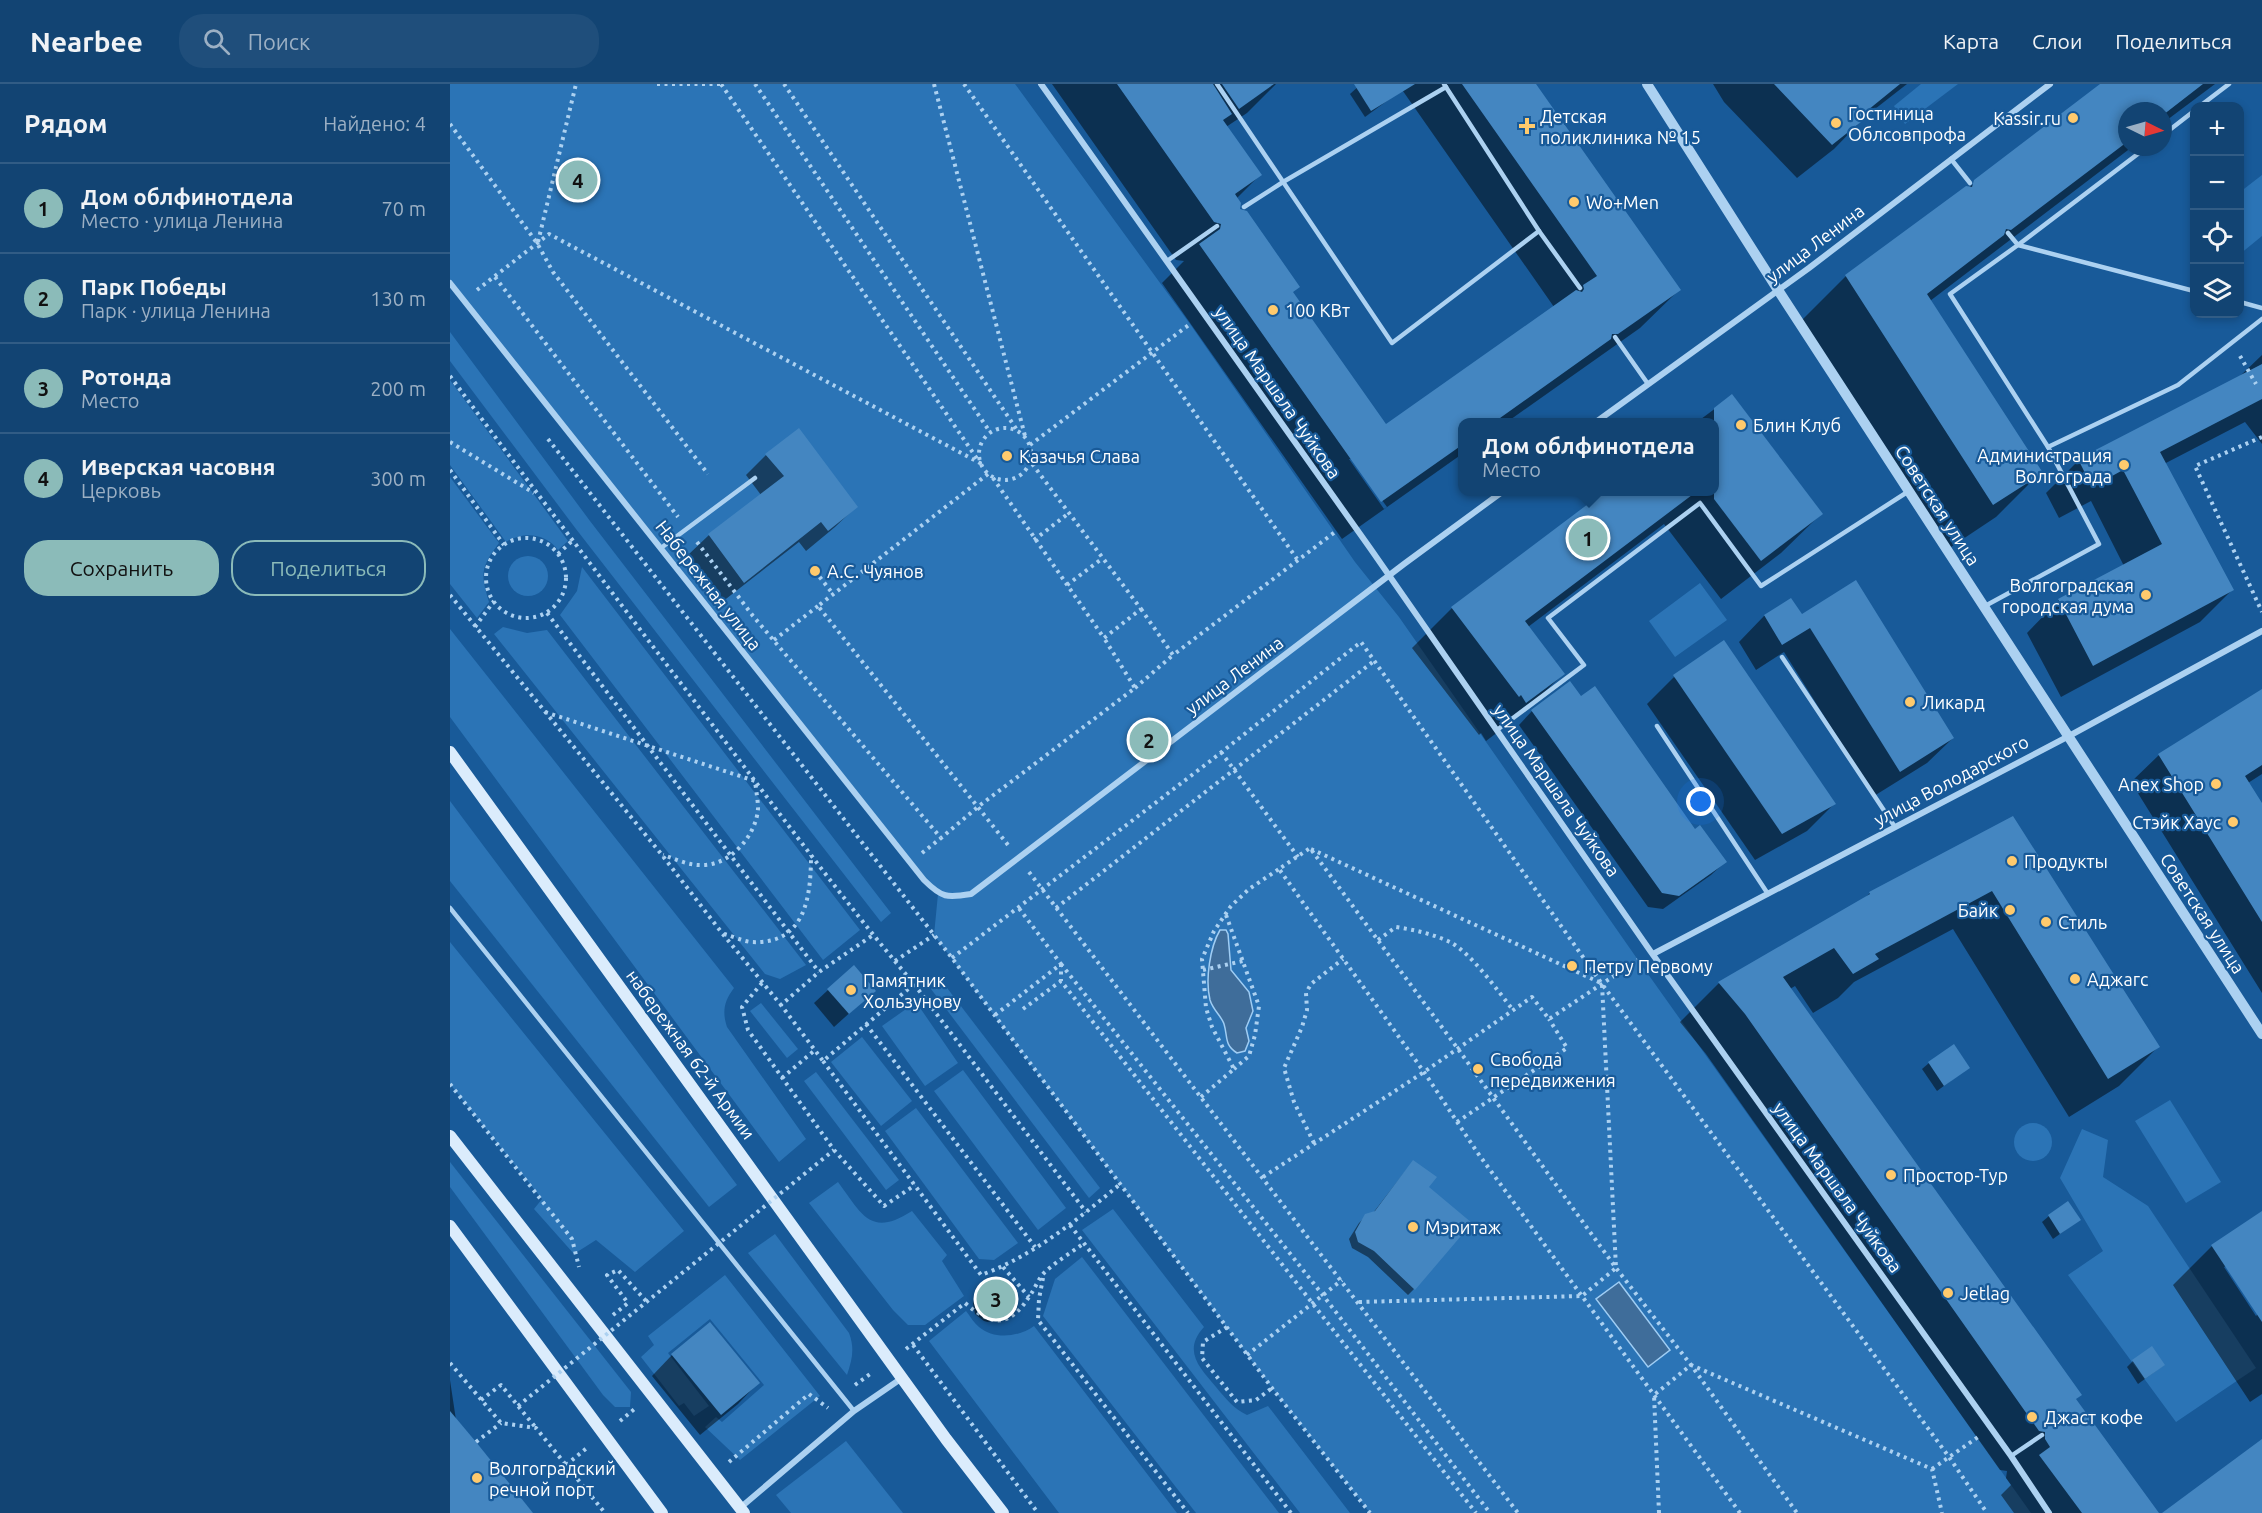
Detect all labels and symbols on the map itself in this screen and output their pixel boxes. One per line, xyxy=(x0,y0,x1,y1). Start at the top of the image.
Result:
north arrow xyxy=(2118,102,2172,156)
place label: Гостиница Облсовпрофа xyxy=(1848,103,1966,144)
place label: Детская поликлиника № 15 xyxy=(1540,106,1701,147)
place label: Kassir.ru xyxy=(1993,108,2061,128)
marker: Kassir.ru xyxy=(2066,111,2080,125)
marker: Гостиница Облсовпрофа xyxy=(1829,116,1843,130)
marker: Детская поликлиника № 15 xyxy=(1518,117,1536,135)
pin: 4 xyxy=(558,158,598,202)
place label: Wo+Men xyxy=(1586,192,1659,212)
marker: Wo+Men xyxy=(1567,195,1581,209)
street label: улица Ленина xyxy=(1762,200,1868,286)
place label: 100 КВт xyxy=(1285,300,1350,320)
street label: улица Маршала Чуйкова xyxy=(1211,302,1345,482)
marker: 100 КВт xyxy=(1266,303,1280,317)
place label: Блин Клуб xyxy=(1753,415,1841,435)
marker: Блин Клуб xyxy=(1734,418,1748,432)
street label: Советская улица xyxy=(1892,441,1984,569)
place label: Администрация Волгограда xyxy=(1977,445,2112,486)
place label: Казачья Слава xyxy=(1019,446,1140,466)
marker: Казачья Слава xyxy=(1000,449,1014,463)
marker: Администрация Волгограда xyxy=(2117,458,2131,472)
street label: Набережная улица xyxy=(652,516,766,654)
pin: 1 xyxy=(1568,516,1608,560)
place label: А.С. Чуянов xyxy=(827,561,924,581)
marker: А.С. Чуянов xyxy=(808,564,822,578)
place label: Волгоградская городская дума xyxy=(2002,575,2134,616)
marker: Волгоградская городская дума xyxy=(2139,588,2153,602)
street label: улица Ленина xyxy=(1181,632,1287,718)
place label: Ликард xyxy=(1922,692,1985,712)
marker: Ликард xyxy=(1903,695,1917,709)
street label: улица Маршала Чуйкова xyxy=(1490,700,1624,880)
pin: 2 xyxy=(1130,718,1168,762)
street label: улица Володарского xyxy=(1870,731,2032,829)
place label: Anex Shop xyxy=(2118,774,2204,794)
marker: Anex Shop xyxy=(2209,777,2223,791)
your location xyxy=(1686,787,1715,816)
place label: Стэйк Хаус xyxy=(2132,812,2221,832)
marker: Стэйк Хаус xyxy=(2226,815,2240,829)
street label: Советская улица xyxy=(2157,849,2249,977)
place label: Продукты xyxy=(2024,851,2108,871)
marker: Продукты xyxy=(2005,854,2019,868)
place label: Байк xyxy=(1958,900,1998,920)
marker: Байк xyxy=(2003,903,2017,917)
place label: Стиль xyxy=(2058,912,2107,932)
marker: Стиль xyxy=(2039,915,2053,929)
place label: Петру Первому xyxy=(1584,956,1713,976)
marker: Петру Первому xyxy=(1565,959,1579,973)
street label: набережная 62-й Армии xyxy=(623,965,759,1143)
place label: Аджагс xyxy=(2087,969,2148,989)
place label: Памятник Хользунову xyxy=(863,970,962,1011)
marker: Аджагс xyxy=(2068,972,2082,986)
marker: Памятник Хользунову xyxy=(844,983,858,997)
place label: Свобода передвижения xyxy=(1490,1049,1616,1090)
marker: Свобода передвижения xyxy=(1471,1062,1485,1076)
street label: улица Маршала Чуйкова xyxy=(1769,1098,1907,1276)
place label: Простор-Тур xyxy=(1903,1165,2008,1185)
marker: Простор-Тур xyxy=(1884,1168,1898,1182)
place label: Мэритаж xyxy=(1425,1217,1502,1237)
marker: Мэритаж xyxy=(1406,1220,1420,1234)
pin: 3 xyxy=(976,1276,1016,1322)
place label: Jetlag xyxy=(1960,1283,2010,1303)
marker: Jetlag xyxy=(1941,1286,1955,1300)
place label: Джаст кофе xyxy=(2044,1407,2143,1427)
marker: Джаст кофе xyxy=(2025,1410,2039,1424)
place label: Волгоградский речной порт xyxy=(489,1458,616,1499)
marker: Волгоградский речной порт xyxy=(470,1471,484,1485)

